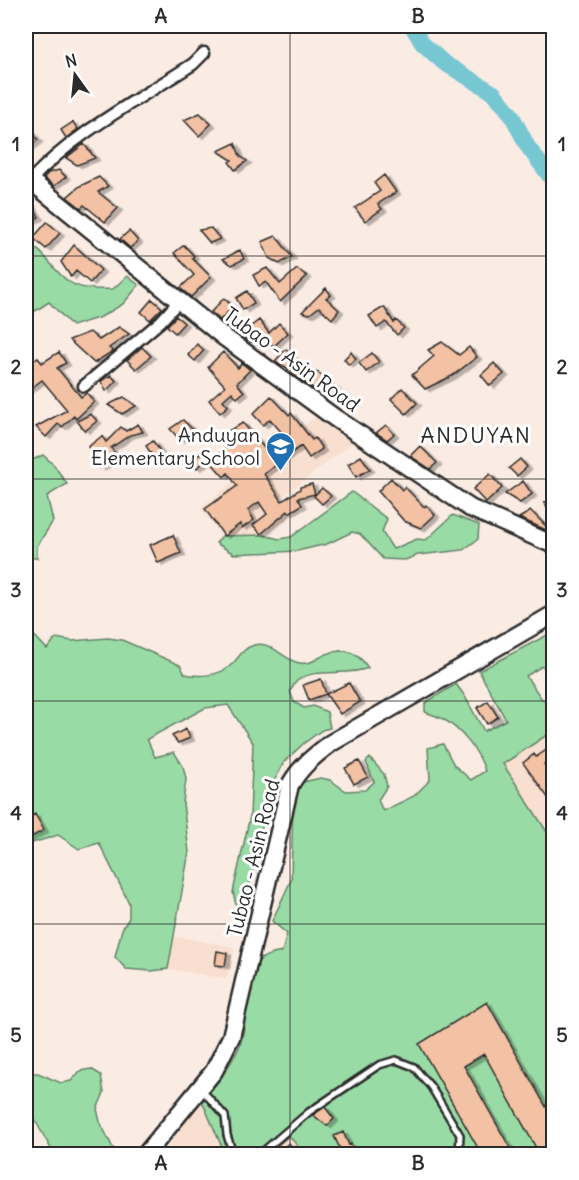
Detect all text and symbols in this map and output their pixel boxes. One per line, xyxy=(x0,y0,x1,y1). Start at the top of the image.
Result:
text: A xyxy=(155,3,168,28)
text: B xyxy=(411,3,425,28)
north arrow xyxy=(45,45,105,105)
text: N xyxy=(63,49,79,72)
text: 1 xyxy=(12,131,20,156)
text: 1 xyxy=(558,131,566,156)
street label: Tubao - Asin Road xyxy=(219,301,365,417)
text: 2 xyxy=(11,354,22,379)
text: 2 xyxy=(557,354,568,379)
district label: ANDUYAN xyxy=(420,421,532,449)
place label: Anduyan Elementary School xyxy=(91,422,260,470)
school or university icon: Anduyan Elementary School xyxy=(265,430,297,472)
text: 3 xyxy=(10,577,22,602)
text: 3 xyxy=(556,577,568,602)
street label: Tubao - Asin Road xyxy=(221,776,285,940)
text: 4 xyxy=(10,800,22,825)
text: 4 xyxy=(556,800,568,825)
text: 5 xyxy=(10,1022,22,1047)
text: 5 xyxy=(556,1022,568,1047)
text: A xyxy=(155,1150,168,1175)
text: B xyxy=(411,1150,425,1175)

